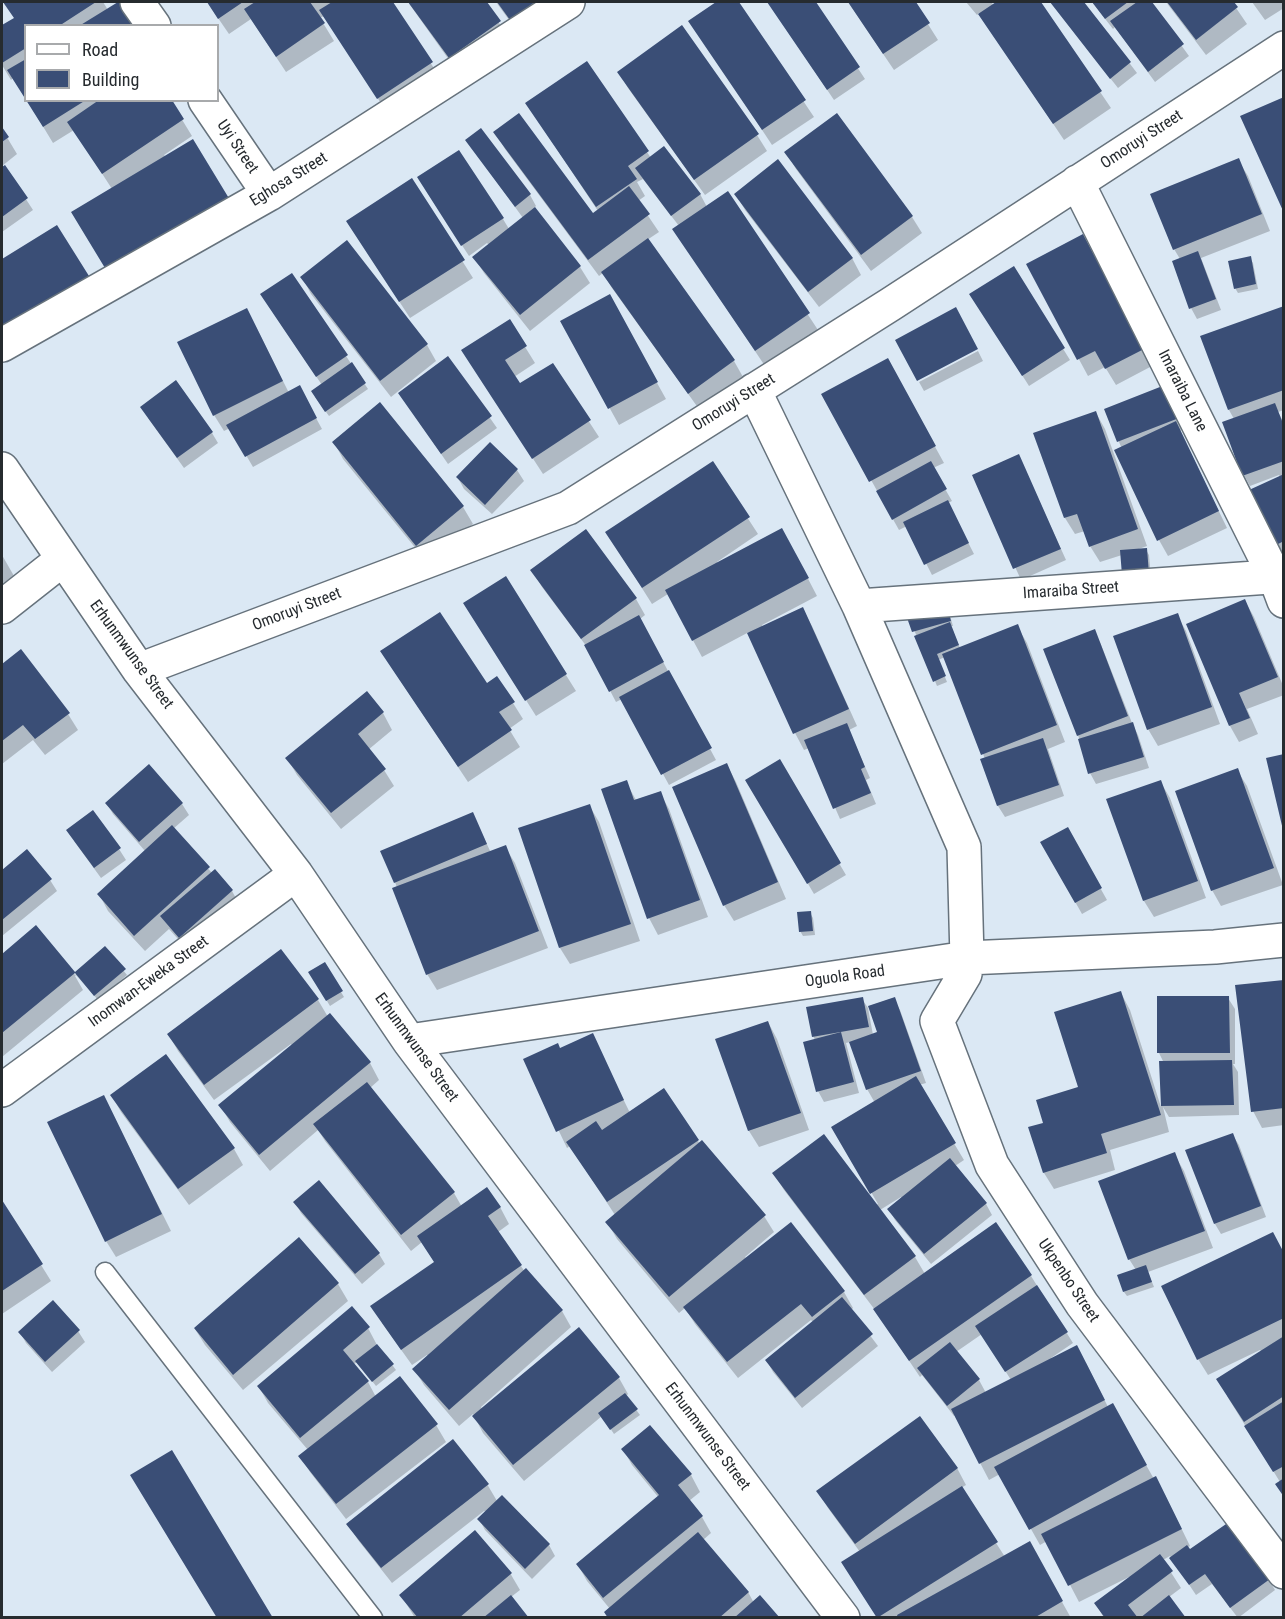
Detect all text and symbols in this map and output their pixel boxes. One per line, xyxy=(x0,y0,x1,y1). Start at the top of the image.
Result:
legend xyxy=(24,24,219,102)
text: Road xyxy=(82,39,118,60)
text: Building xyxy=(82,69,139,90)
street label: Omoruyi Street xyxy=(1097,106,1187,174)
street label: Uyi Street xyxy=(212,117,262,177)
street label: Eghosa Street xyxy=(247,149,331,211)
street label: Imaraiba Lane xyxy=(1153,347,1211,435)
street label: Omoruyi Street xyxy=(689,370,779,436)
street label: Imaraiba Street xyxy=(1022,578,1120,604)
street label: Omoruyi Street xyxy=(250,584,344,636)
street label: Erhunmwunse Street xyxy=(85,597,177,713)
street label: Inomwan-Eweka Street xyxy=(85,932,213,1032)
street label: Oguola Road xyxy=(804,962,886,992)
street label: Erhunmwunse Street xyxy=(370,990,462,1106)
street label: Ukpenbo Street xyxy=(1033,1236,1103,1326)
street label: Erhunmwunse Street xyxy=(660,1379,754,1495)

